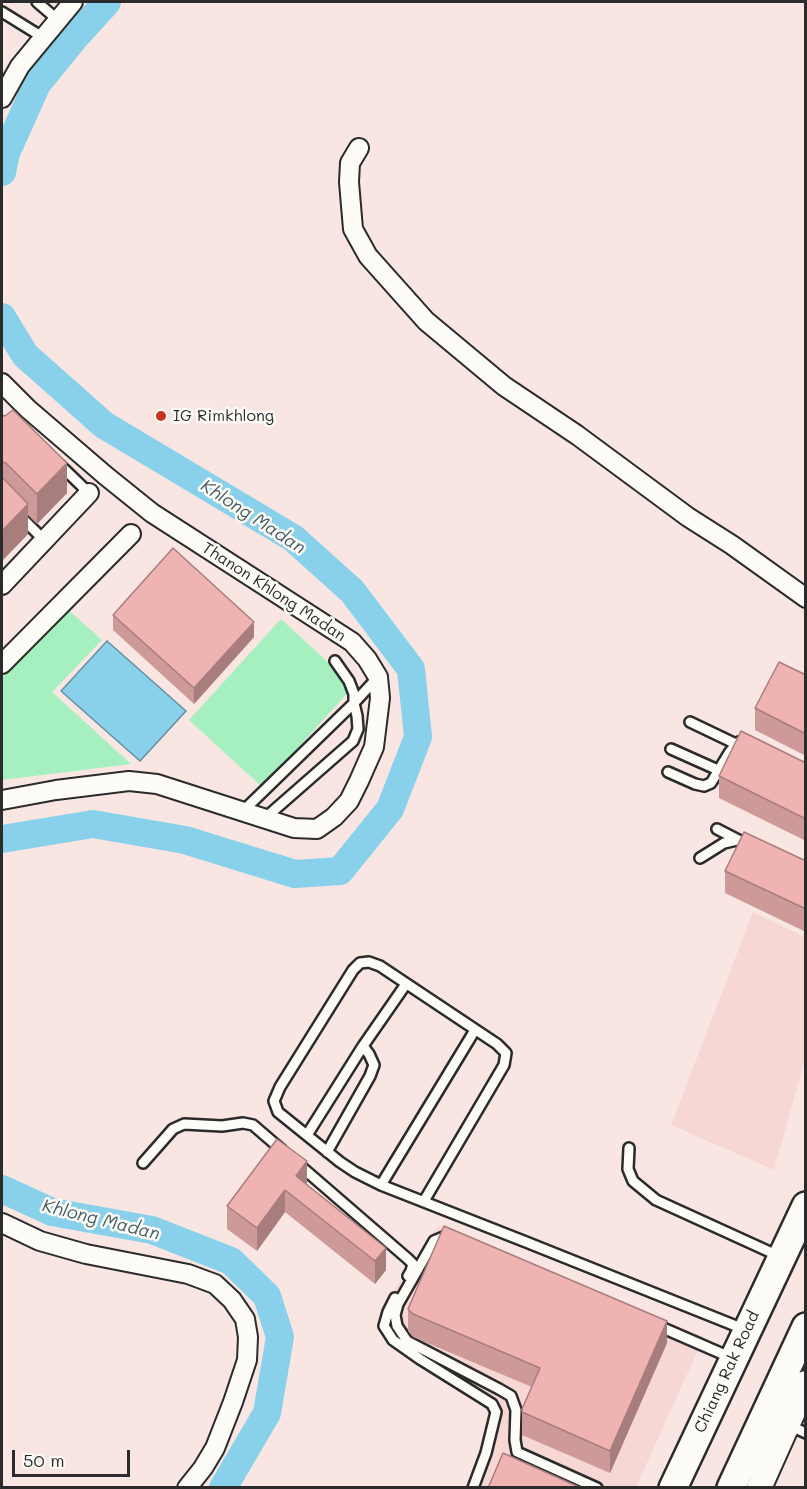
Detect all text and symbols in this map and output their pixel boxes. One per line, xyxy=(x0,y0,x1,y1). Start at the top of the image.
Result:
place label: IG Rimkhlong xyxy=(173,406,274,426)
marker: IG Rimkhlong xyxy=(154,409,168,423)
water label: Khlong Madan xyxy=(197,475,309,559)
street label: Thanon Khlong Madan xyxy=(199,538,349,646)
water label: Khlong Madan xyxy=(40,1195,162,1245)
street label: Chiang Rak Road xyxy=(690,1308,764,1436)
scale bar xyxy=(15,1438,134,1476)
text: 50 m xyxy=(23,1448,65,1472)

